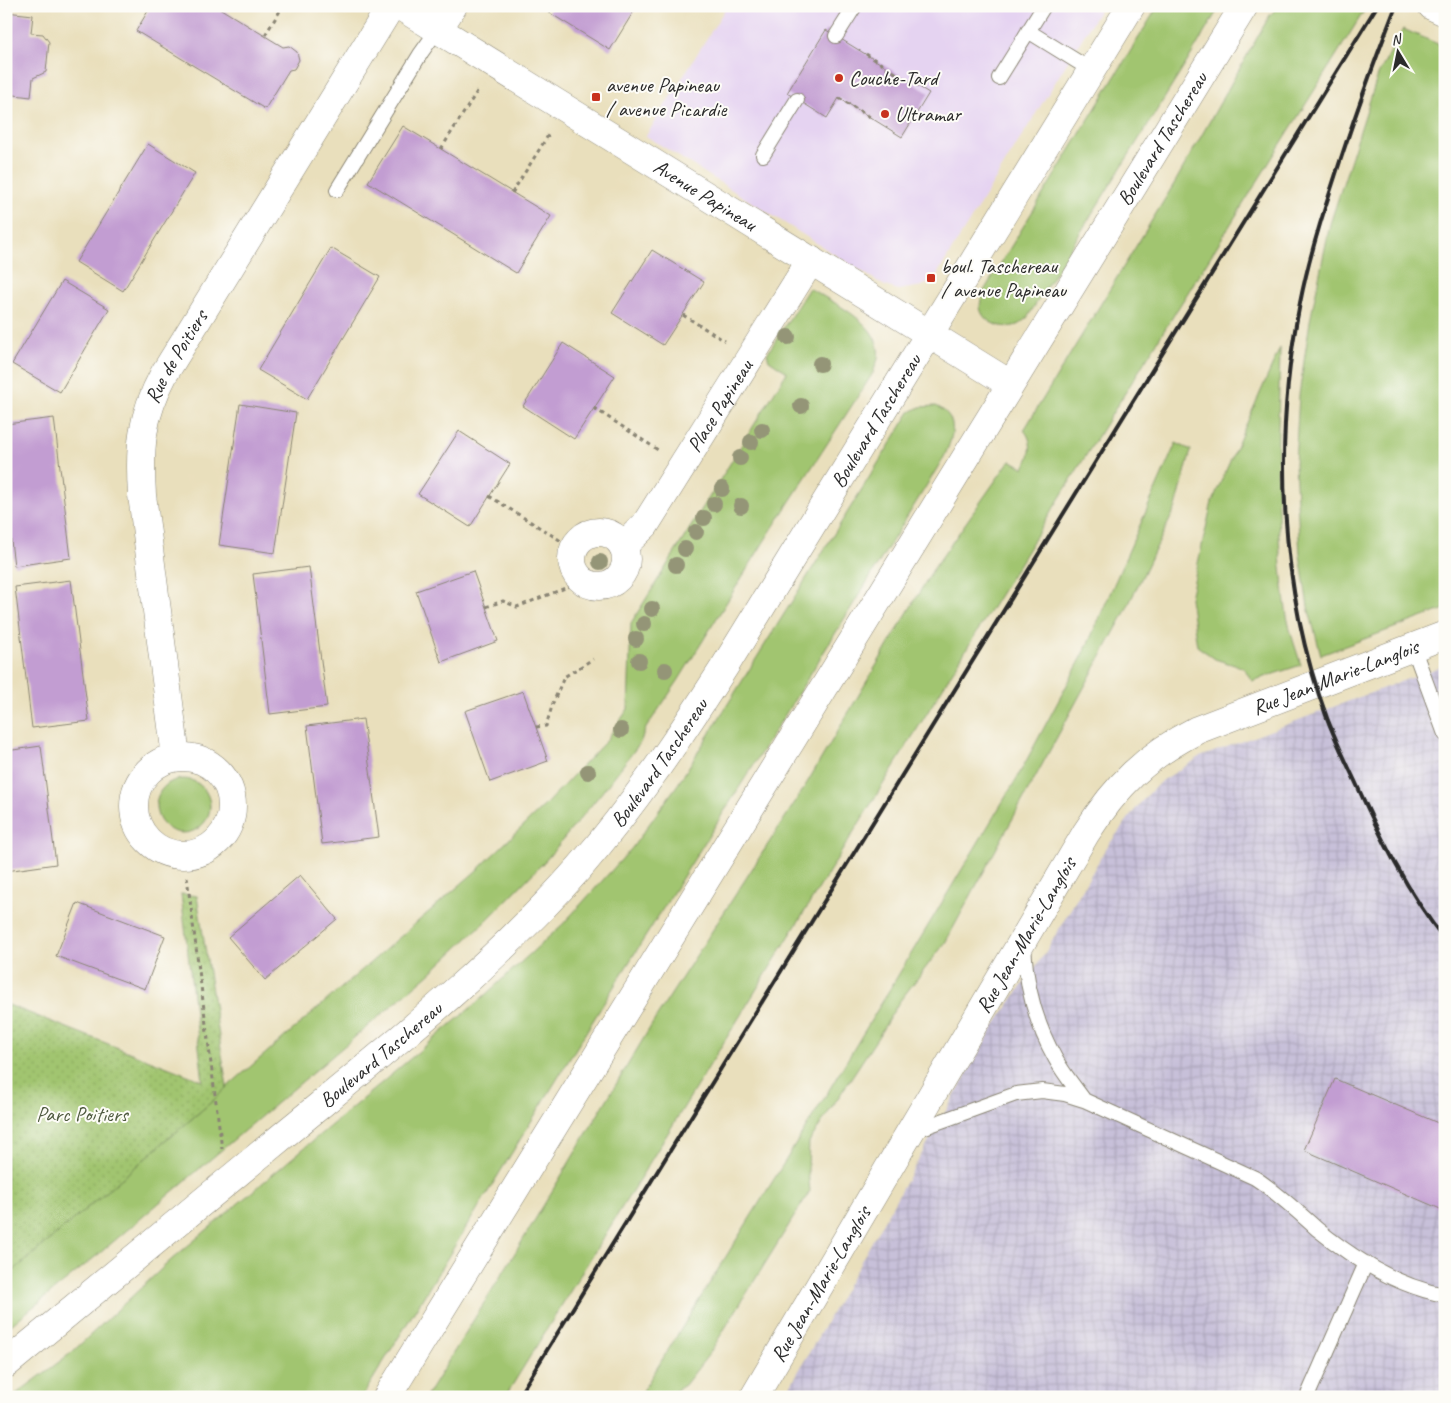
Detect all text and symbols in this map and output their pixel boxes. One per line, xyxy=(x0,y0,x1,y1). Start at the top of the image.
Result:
north arrow xyxy=(1374,28,1424,78)
text: N xyxy=(1390,30,1404,49)
place label: Couche-Tard xyxy=(849,65,941,91)
street label: Boulevard Taschereau xyxy=(1111,66,1214,210)
place label: avenue Papineau / avenue Picardie xyxy=(606,72,728,122)
marker: Couche-Tard xyxy=(833,72,845,84)
marker: avenue Papineau / avenue Picardie xyxy=(590,91,602,103)
place label: Ultramar xyxy=(895,101,962,127)
marker: Ultramar xyxy=(879,108,891,120)
street label: Avenue Papineau xyxy=(649,153,763,238)
place label: boul. Taschereau / avenue Papineau xyxy=(941,253,1067,303)
marker: boul. Taschereau / avenue Papineau xyxy=(925,272,937,284)
street label: Rue de Poitiers xyxy=(139,304,214,407)
street label: Boulevard Taschereau xyxy=(825,348,927,492)
street label: Place Papineau xyxy=(681,354,759,457)
street label: Rue Jean-Marie-Langlois xyxy=(1249,633,1424,721)
street label: Boulevard Taschereau xyxy=(605,692,714,833)
street label: Rue Jean-Marie-Langlois xyxy=(970,851,1083,1017)
street label: Boulevard Taschereau xyxy=(314,995,448,1113)
park label: Parc Poitiers xyxy=(36,1101,130,1127)
street label: Rue Jean-Marie-Langlois xyxy=(765,1200,877,1366)

